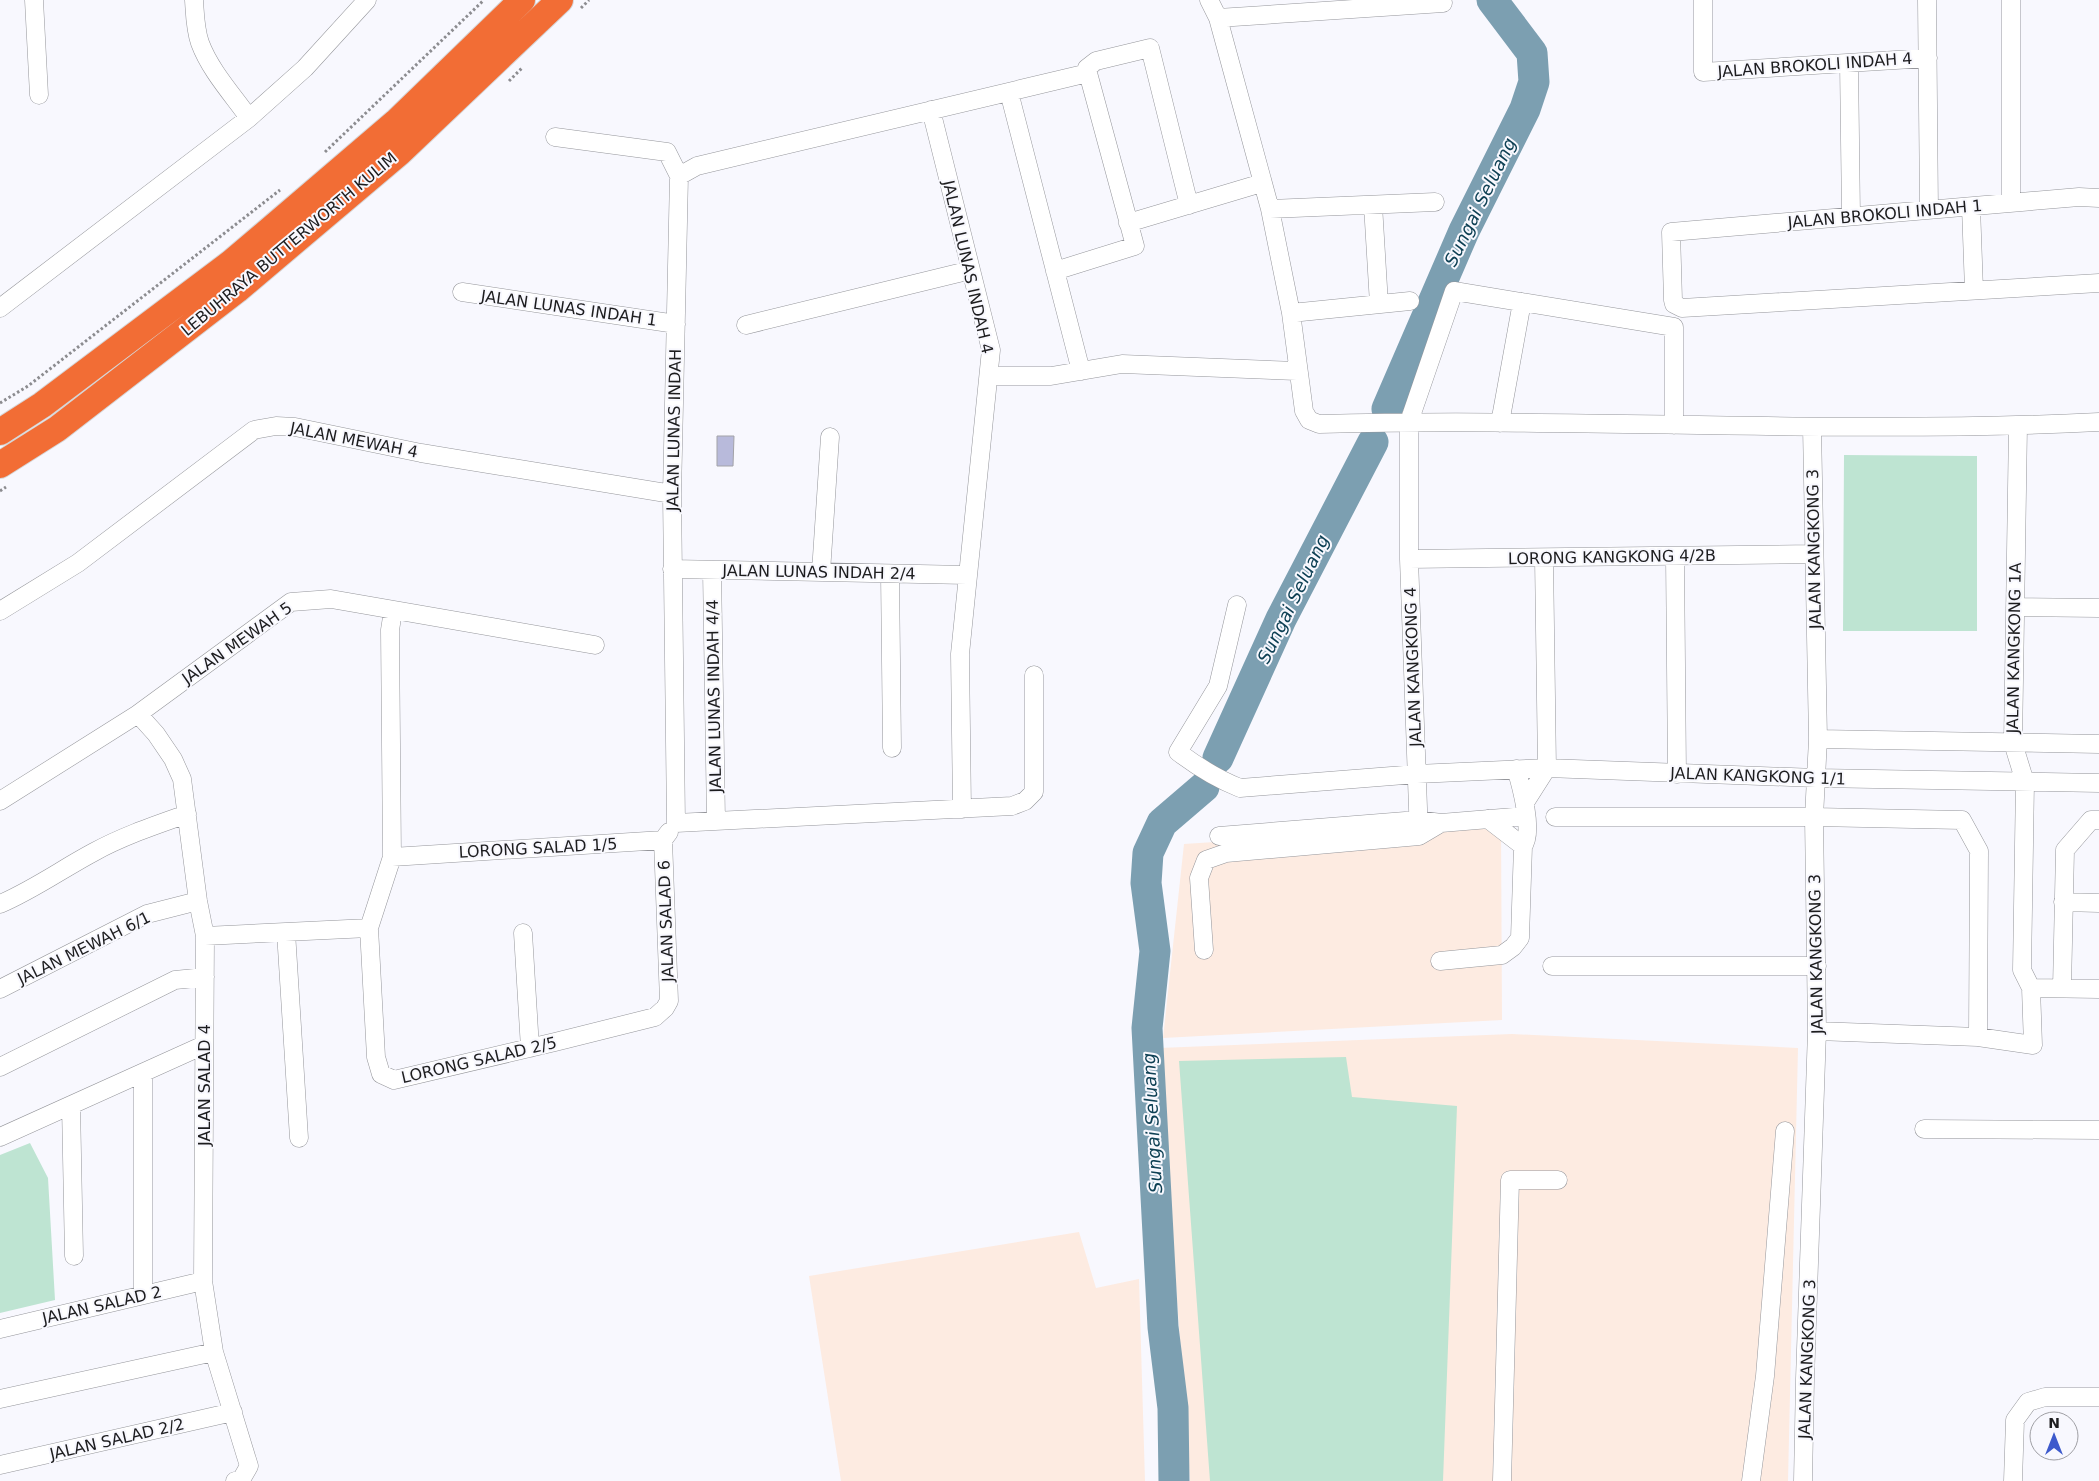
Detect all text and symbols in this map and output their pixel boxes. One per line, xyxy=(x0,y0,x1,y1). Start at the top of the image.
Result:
street label: JALAN BROKOLI INDAH 4 xyxy=(1716,49,1913,81)
water label: Sungai Seluang xyxy=(1440,134,1520,270)
street label: LEBUHRAYA BUTTERWORTH KULIM xyxy=(177,148,401,340)
street label: JALAN LUNAS INDAH 4 xyxy=(939,177,997,356)
street label: JALAN BROKOLI INDAH 1 xyxy=(1786,196,1983,232)
street label: JALAN LUNAS INDAH 1 xyxy=(479,286,658,330)
street label: JALAN LUNAS INDAH xyxy=(663,349,685,512)
street label: JALAN MEWAH 4 xyxy=(288,418,420,462)
street label: JALAN KANGKONG 3 xyxy=(1803,469,1825,630)
water label: Sungai Seluang xyxy=(1253,531,1333,667)
street label: LORONG KANGKONG 4/2B xyxy=(1508,546,1716,568)
street label: JALAN LUNAS INDAH 2/4 xyxy=(721,561,916,583)
street label: JALAN KANGKONG 1A xyxy=(2003,562,2025,735)
street label: JALAN KANGKONG 4 xyxy=(1401,587,1425,748)
street label: JALAN MEWAH 5 xyxy=(178,598,296,689)
street label: JALAN LUNAS INDAH 4/4 xyxy=(703,599,725,794)
street label: JALAN KANGKONG 1/1 xyxy=(1669,763,1846,789)
street label: LORONG SALAD 1/5 xyxy=(458,834,618,862)
street label: JALAN SALAD 6 xyxy=(654,860,678,983)
street label: JALAN KANGKONG 3 xyxy=(1805,874,1827,1035)
street label: JALAN MEWAH 6/1 xyxy=(14,908,153,989)
street label: JALAN SALAD 4 xyxy=(195,1024,214,1147)
street label: LORONG SALAD 2/5 xyxy=(399,1033,559,1087)
water label: Sungai Seluang xyxy=(1138,1052,1166,1194)
street label: JALAN KANGKONG 3 xyxy=(1795,1279,1819,1440)
street label: JALAN SALAD 2 xyxy=(40,1282,164,1328)
north arrow xyxy=(2029,1411,2079,1461)
street label: JALAN SALAD 2/2 xyxy=(47,1414,186,1464)
text: N xyxy=(2048,1415,2060,1431)

